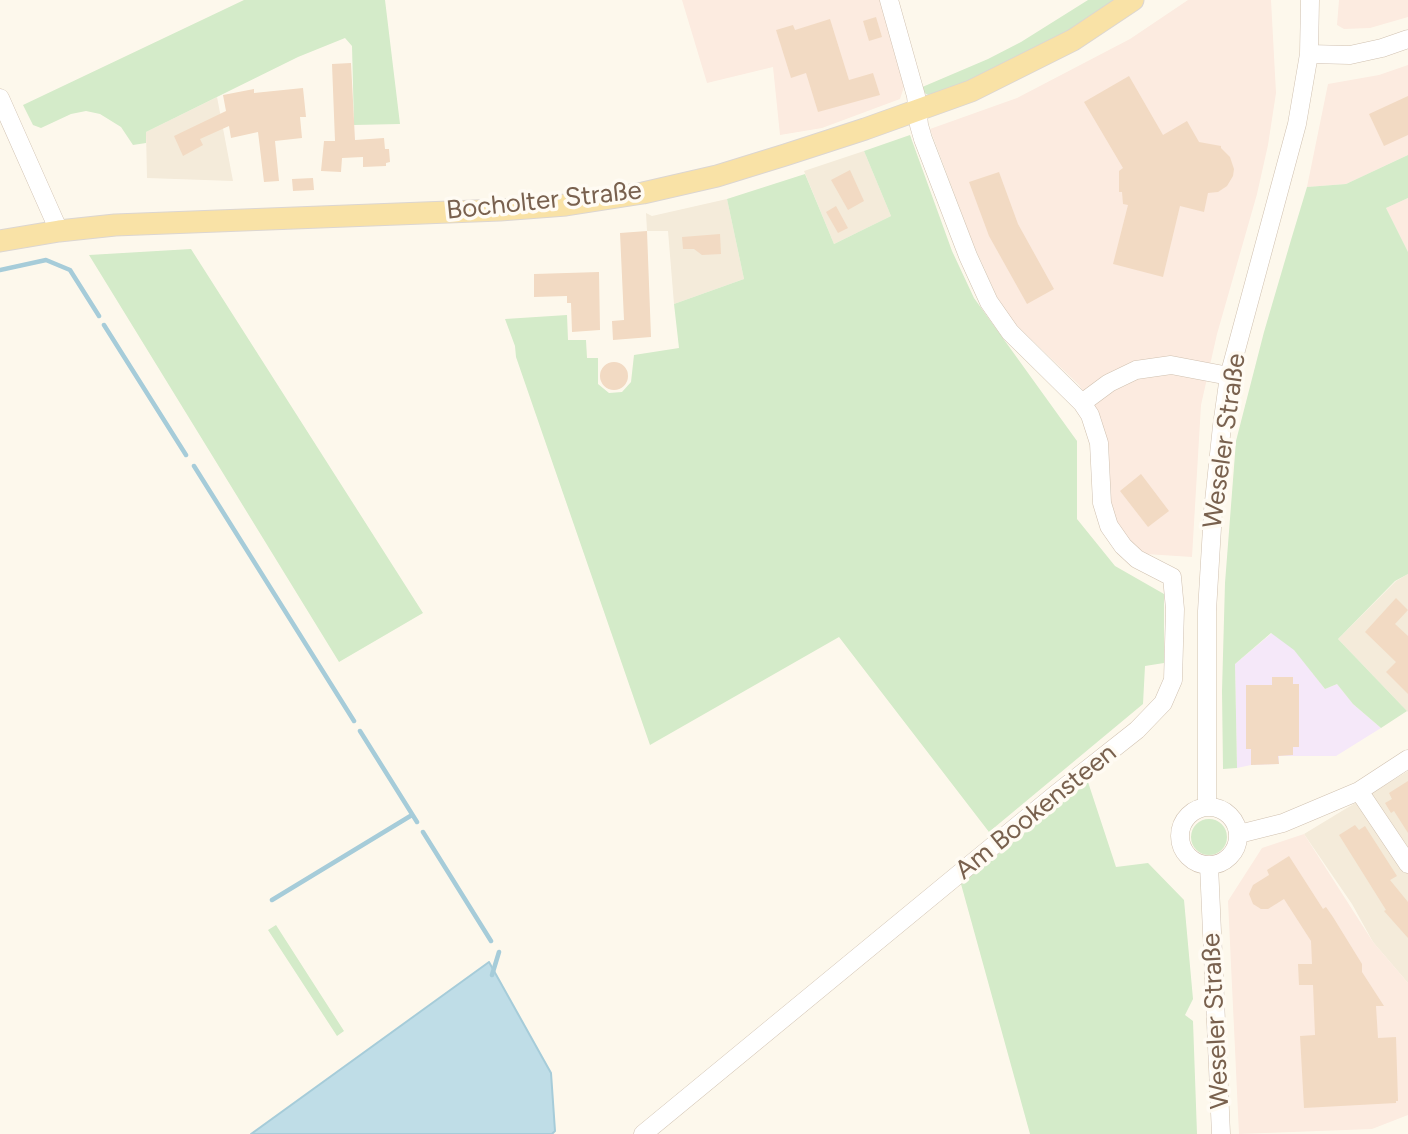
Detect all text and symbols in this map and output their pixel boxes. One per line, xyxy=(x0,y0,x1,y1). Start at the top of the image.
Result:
street label: Bocholter Straße xyxy=(445,175,643,227)
street label: Weseler Straße xyxy=(1197,352,1253,530)
street label: Am Bookensteen xyxy=(949,738,1123,886)
street label: Weseler Straße xyxy=(1196,932,1236,1110)

